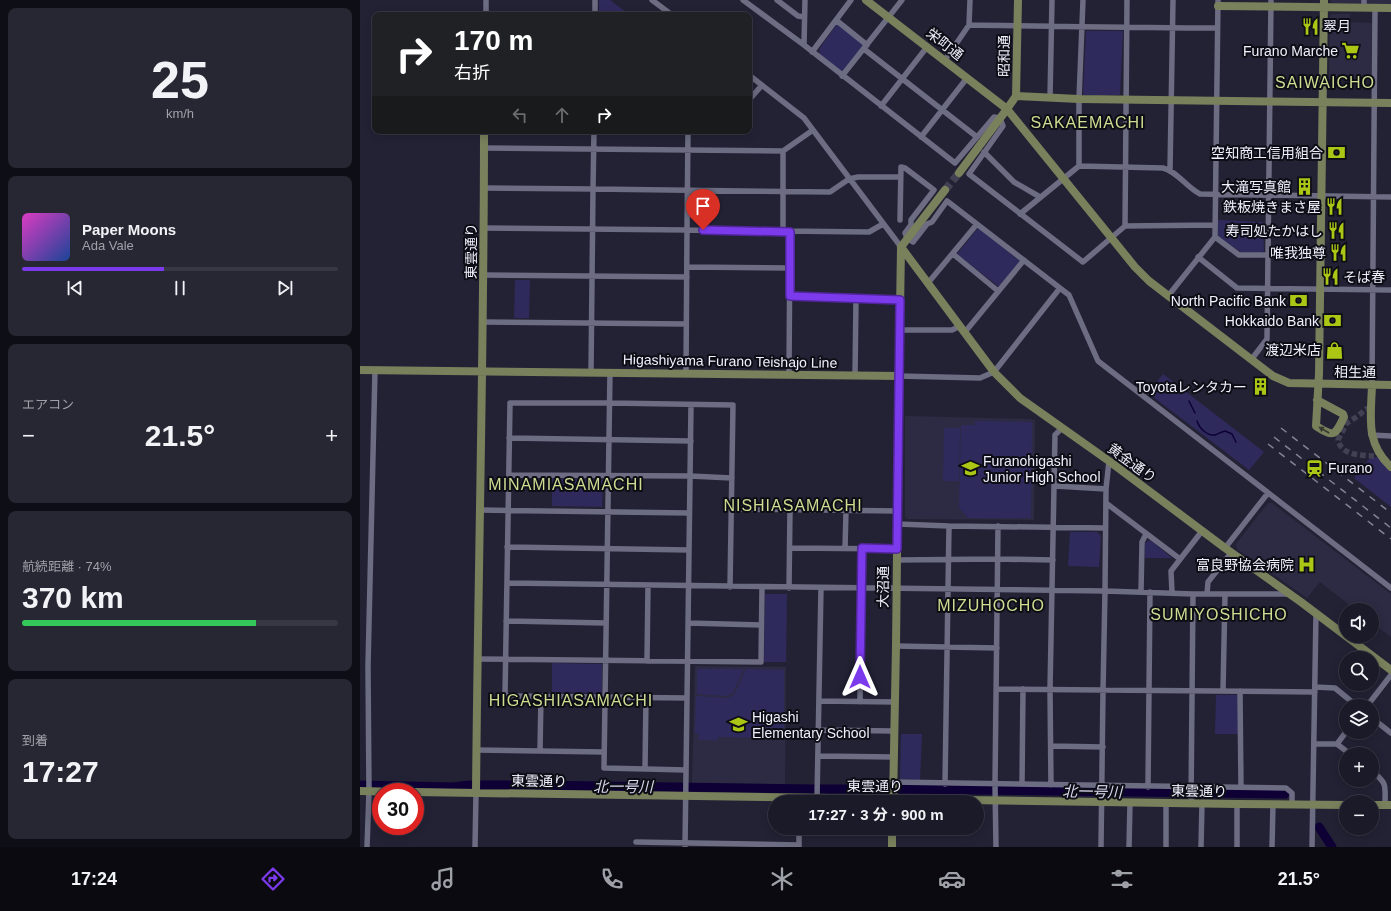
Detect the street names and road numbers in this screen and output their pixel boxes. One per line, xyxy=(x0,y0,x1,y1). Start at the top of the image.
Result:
street label: 栄町通 xyxy=(924,25,966,63)
street label: 昭和通 xyxy=(996,35,1012,77)
street label: 東雲通り xyxy=(463,223,479,279)
street label: Higashiyama Furano Teishajo Line xyxy=(623,351,838,371)
street label: 相生通 xyxy=(1334,364,1376,380)
street label: 黄金通り xyxy=(1105,440,1159,486)
street label: 大沼通 xyxy=(875,566,891,608)
street label: 東雲通り xyxy=(511,773,567,789)
street label: 東雲通り xyxy=(847,778,903,794)
street label: 東雲通り xyxy=(1171,783,1227,799)

